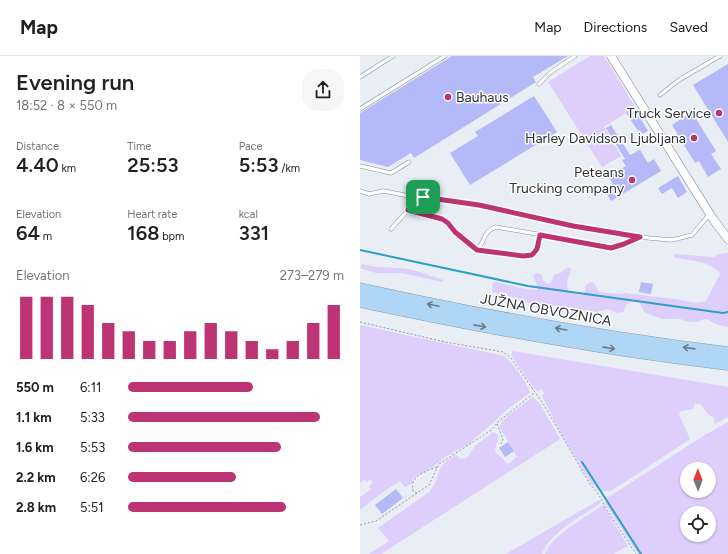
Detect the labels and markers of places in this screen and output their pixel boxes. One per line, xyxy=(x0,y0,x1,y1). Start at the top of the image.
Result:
place label: Bauhaus xyxy=(456,89,509,106)
marker: Bauhaus xyxy=(443,92,453,102)
place label: Truck Service xyxy=(627,105,711,122)
marker: Truck Service xyxy=(714,108,724,118)
place label: Harley Davidson Ljubljana xyxy=(525,130,686,147)
marker: Harley Davidson Ljubljana xyxy=(689,133,699,143)
place label: Peteans Trucking company xyxy=(509,164,625,197)
marker: Peteans Trucking company xyxy=(627,175,637,185)
pin xyxy=(406,180,440,214)

